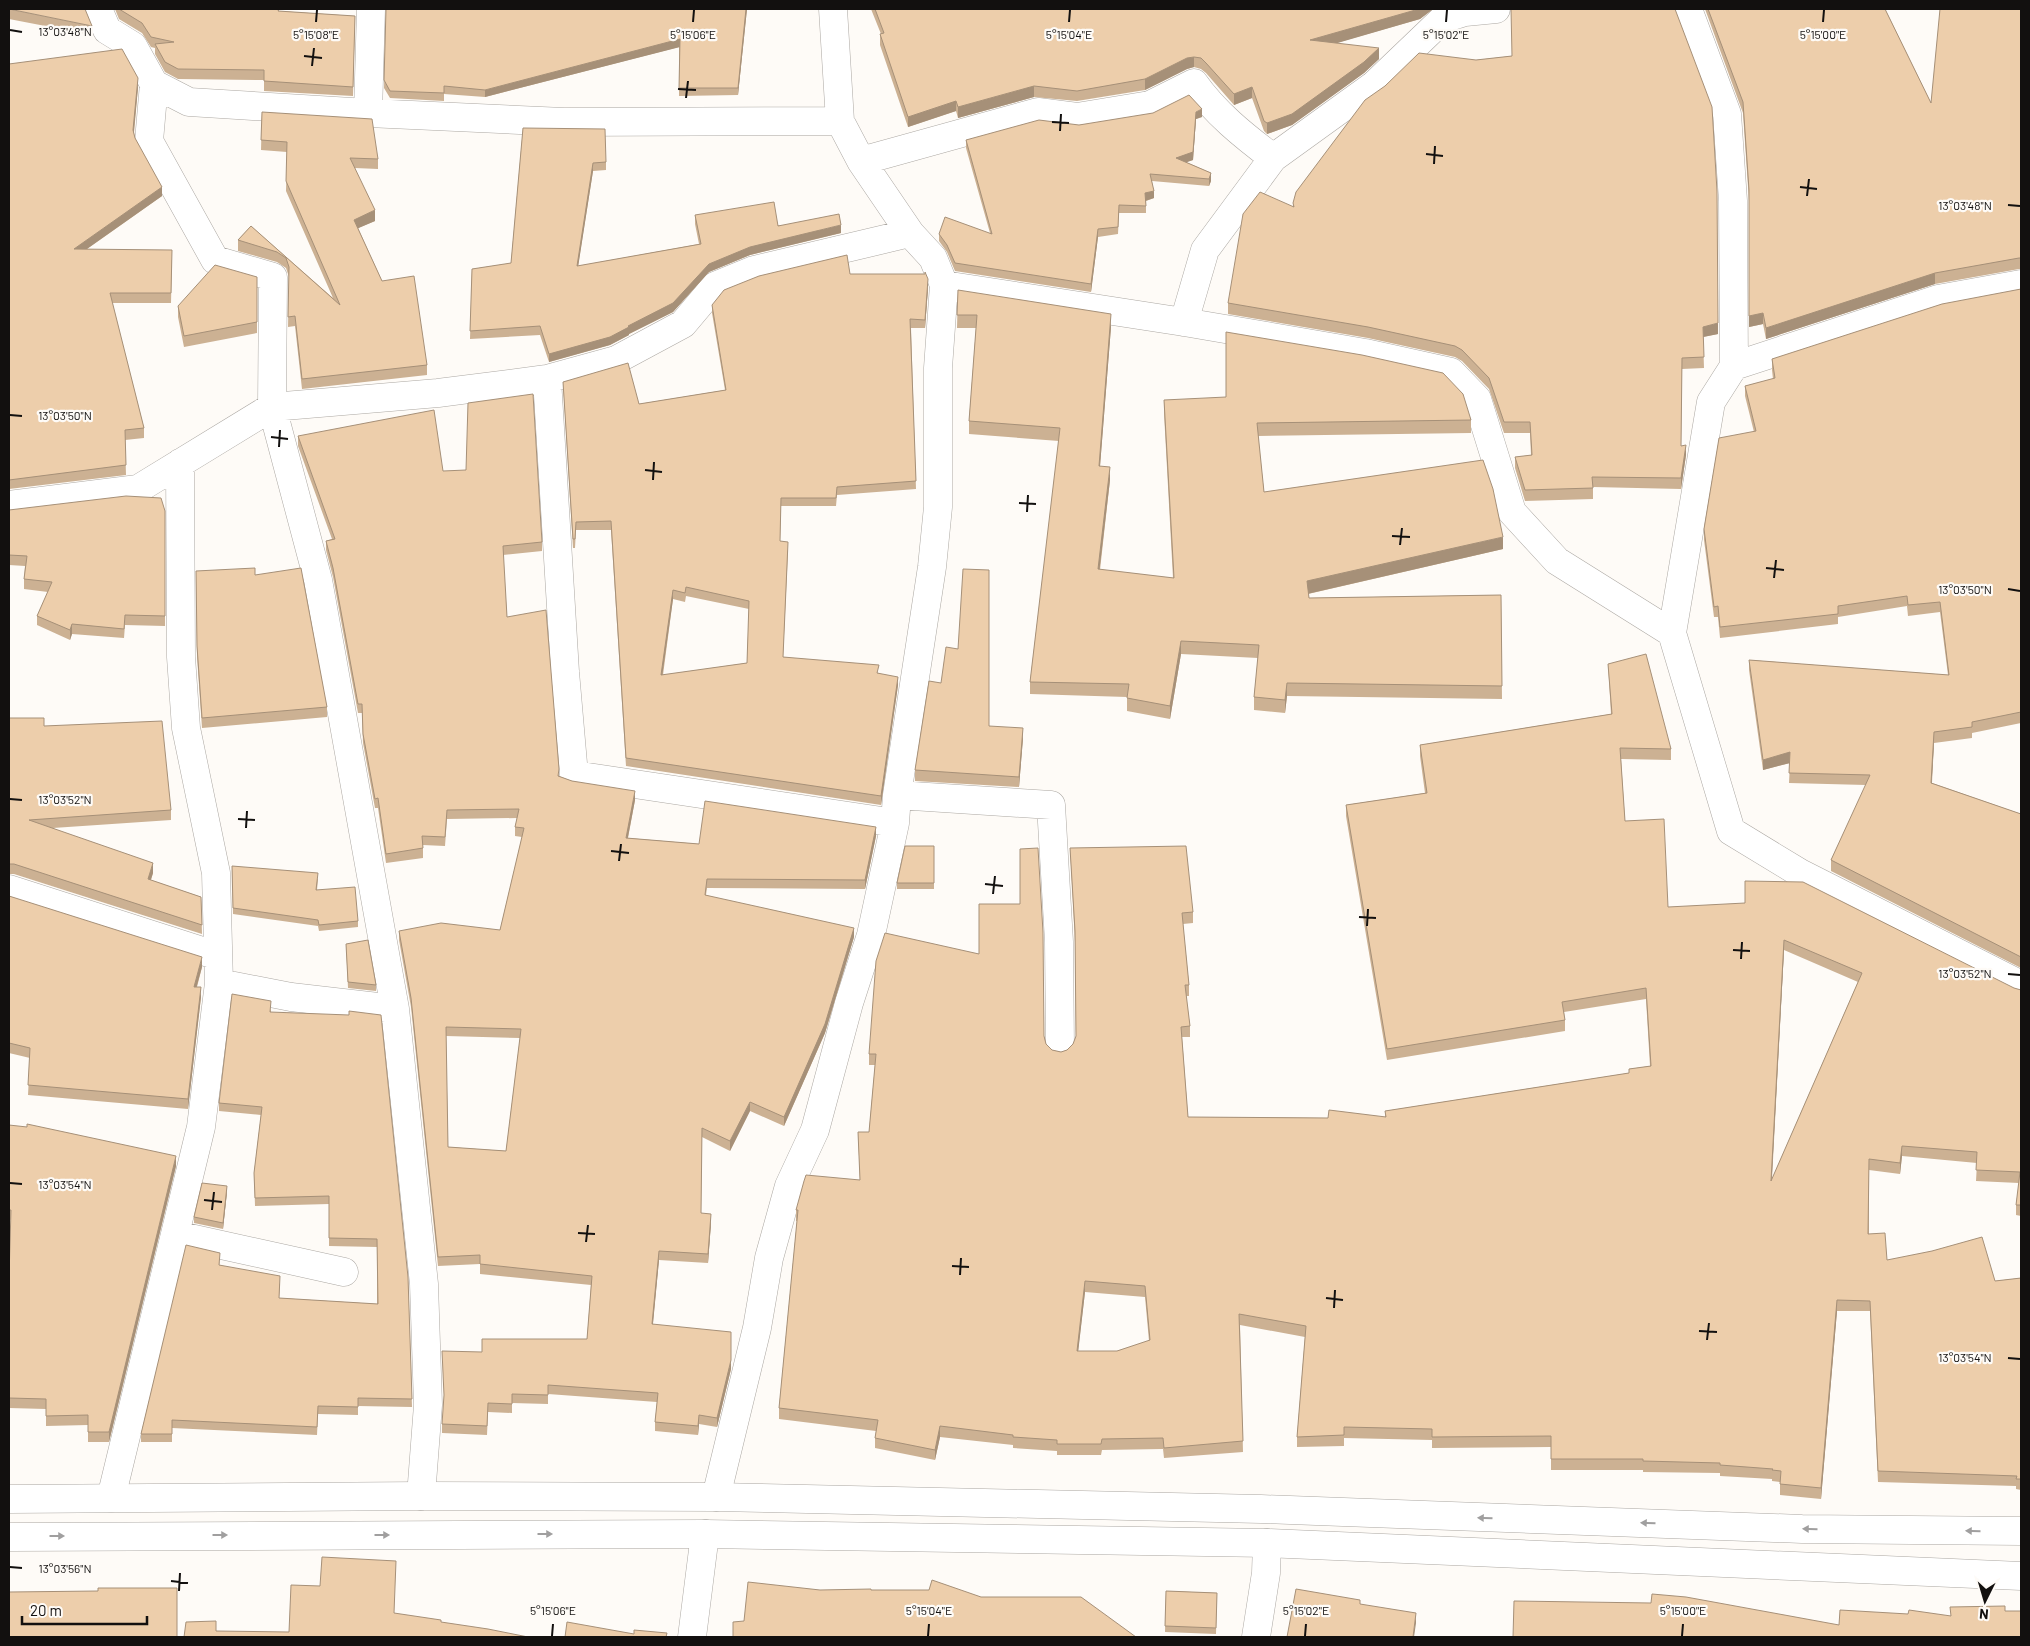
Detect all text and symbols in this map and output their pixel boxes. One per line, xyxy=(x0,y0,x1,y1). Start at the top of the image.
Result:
text: 13°03'48"N xyxy=(38,24,92,38)
text: 5°15'08"E xyxy=(293,27,339,41)
text: 5°15'06"E xyxy=(670,27,716,41)
text: 5°15'04"E xyxy=(1046,27,1092,41)
text: 5°15'02"E xyxy=(1423,27,1469,41)
text: 5°15'00"E xyxy=(1800,27,1846,41)
text: 13°03'48"N xyxy=(1938,198,1992,212)
text: 13°03'50"N xyxy=(38,408,92,422)
text: 13°03'50"N xyxy=(1938,582,1992,596)
text: 13°03'52"N xyxy=(38,792,92,806)
text: 13°03'52"N xyxy=(1938,966,1992,980)
text: 13°03'54"N xyxy=(38,1177,92,1191)
text: 13°03'54"N xyxy=(1938,1350,1992,1364)
one-way arrow xyxy=(1477,1513,1493,1521)
one-way arrow xyxy=(1639,1519,1655,1527)
one-way arrow xyxy=(1802,1525,1818,1533)
one-way arrow xyxy=(1964,1527,1980,1535)
one-way arrow xyxy=(375,1530,391,1538)
one-way arrow xyxy=(537,1530,553,1538)
one-way arrow xyxy=(212,1531,228,1539)
one-way arrow xyxy=(50,1532,66,1540)
text: 13°03'56"N xyxy=(38,1561,92,1575)
north arrow xyxy=(1960,1576,2010,1626)
scale bar xyxy=(22,1594,148,1626)
text: 20 m xyxy=(30,1601,62,1619)
text: 5°15'06"E xyxy=(530,1603,576,1617)
text: 5°15'04"E xyxy=(906,1603,952,1617)
text: 5°15'02"E xyxy=(1283,1603,1329,1617)
text: 5°15'00"E xyxy=(1660,1603,1706,1617)
text: N xyxy=(1978,1606,1989,1623)

